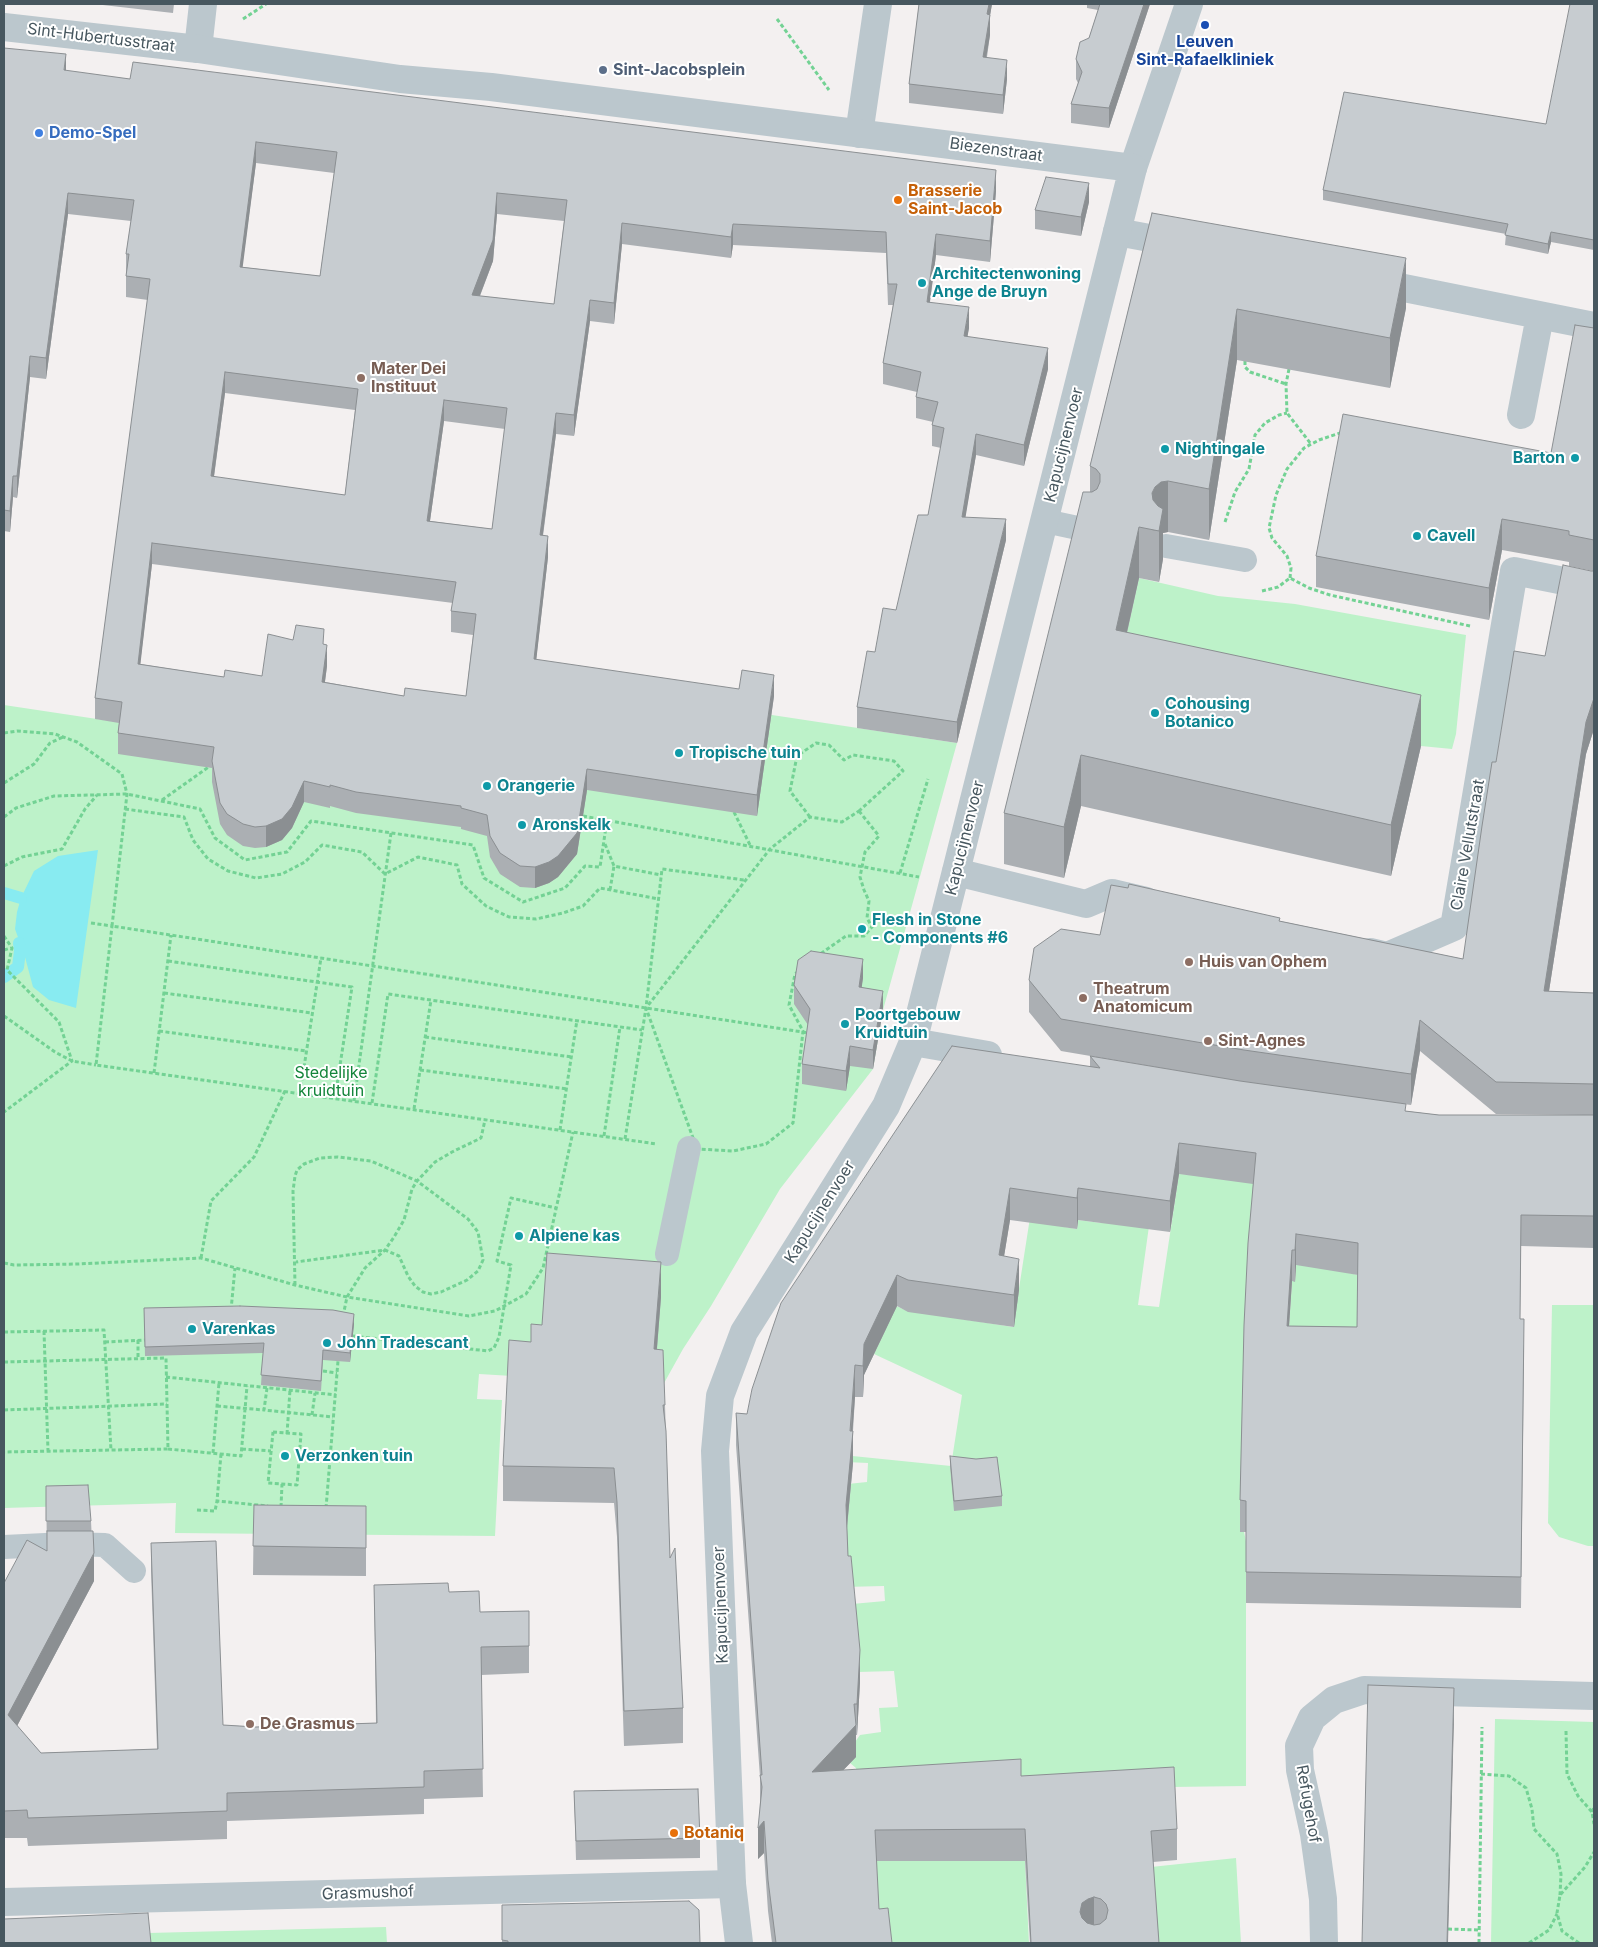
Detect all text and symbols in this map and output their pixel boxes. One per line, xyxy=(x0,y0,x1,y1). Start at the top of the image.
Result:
street label: Sint-Hubertusstraat xyxy=(26,19,176,57)
marker: Leuven Sint-Rafaelkliniek xyxy=(1199,19,1211,31)
place label: Leuven Sint-Rafaelkliniek xyxy=(1136,32,1274,70)
place label: Sint-Jacobsplein xyxy=(613,60,745,80)
marker: Sint-Jacobsplein xyxy=(597,64,609,76)
place label: Demo-Spel xyxy=(49,123,136,143)
marker: Demo-Spel xyxy=(33,127,45,139)
street label: Biezenstraat xyxy=(948,134,1044,166)
place label: Brasserie Saint-Jacob xyxy=(908,181,1002,219)
marker: Brasserie Saint-Jacob xyxy=(892,194,904,206)
place label: Architectenwoning Ange de Bruyn xyxy=(932,264,1081,302)
marker: Architectenwoning Ange de Bruyn xyxy=(916,277,928,289)
place label: Mater Dei Instituut xyxy=(371,359,446,397)
marker: Mater Dei Instituut xyxy=(355,372,367,384)
street label: Kapucijnenvoer xyxy=(1040,386,1088,504)
place label: Nightingale xyxy=(1175,439,1265,459)
marker: Nightingale xyxy=(1159,443,1171,455)
place label: Barton xyxy=(1513,448,1565,468)
marker: Barton xyxy=(1569,452,1581,464)
place label: Cavell xyxy=(1427,526,1475,546)
marker: Cavell xyxy=(1411,530,1423,542)
place label: Cohousing Botanico xyxy=(1165,694,1250,732)
marker: Cohousing Botanico xyxy=(1149,707,1161,719)
place label: Tropische tuin xyxy=(689,743,801,763)
marker: Tropische tuin xyxy=(673,747,685,759)
place label: Orangerie xyxy=(497,776,575,796)
street label: Claire Vellutstraat xyxy=(1447,778,1489,912)
street label: Kapucijnenvoer xyxy=(941,779,989,897)
marker: Orangerie xyxy=(481,780,493,792)
place label: Aronskelk xyxy=(532,815,611,835)
marker: Aronskelk xyxy=(516,819,528,831)
place label: Flesh in Stone - Components #6 xyxy=(872,910,1008,948)
marker: Flesh in Stone - Components #6 xyxy=(856,923,868,935)
place label: Huis van Ophem xyxy=(1199,952,1327,972)
marker: Huis van Ophem xyxy=(1183,956,1195,968)
place label: Theatrum Anatomicum xyxy=(1093,979,1193,1017)
marker: Theatrum Anatomicum xyxy=(1077,992,1089,1004)
place label: Poortgebouw Kruidtuin xyxy=(855,1005,960,1043)
marker: Poortgebouw Kruidtuin xyxy=(839,1018,851,1030)
place label: Sint-Agnes xyxy=(1218,1031,1305,1051)
marker: Sint-Agnes xyxy=(1202,1035,1214,1047)
park label: Stedelijke kruidtuin xyxy=(294,1063,368,1101)
street label: Kapucijnenvoer xyxy=(781,1157,859,1267)
place label: Alpiene kas xyxy=(529,1226,620,1246)
marker: Alpiene kas xyxy=(513,1230,525,1242)
place label: Varenkas xyxy=(202,1319,275,1339)
marker: Varenkas xyxy=(186,1323,198,1335)
place label: John Tradescant xyxy=(337,1333,468,1353)
marker: John Tradescant xyxy=(321,1337,333,1349)
place label: Verzonken tuin xyxy=(295,1446,413,1466)
marker: Verzonken tuin xyxy=(279,1450,291,1462)
street label: Kapucijnenvoer xyxy=(709,1546,733,1664)
place label: De Grasmus xyxy=(260,1714,355,1734)
marker: De Grasmus xyxy=(244,1718,256,1730)
street label: Refugehof xyxy=(1292,1763,1324,1845)
place label: Botaniq xyxy=(684,1823,744,1843)
marker: Botaniq xyxy=(668,1827,680,1839)
street label: Grasmushof xyxy=(322,1882,414,1904)

